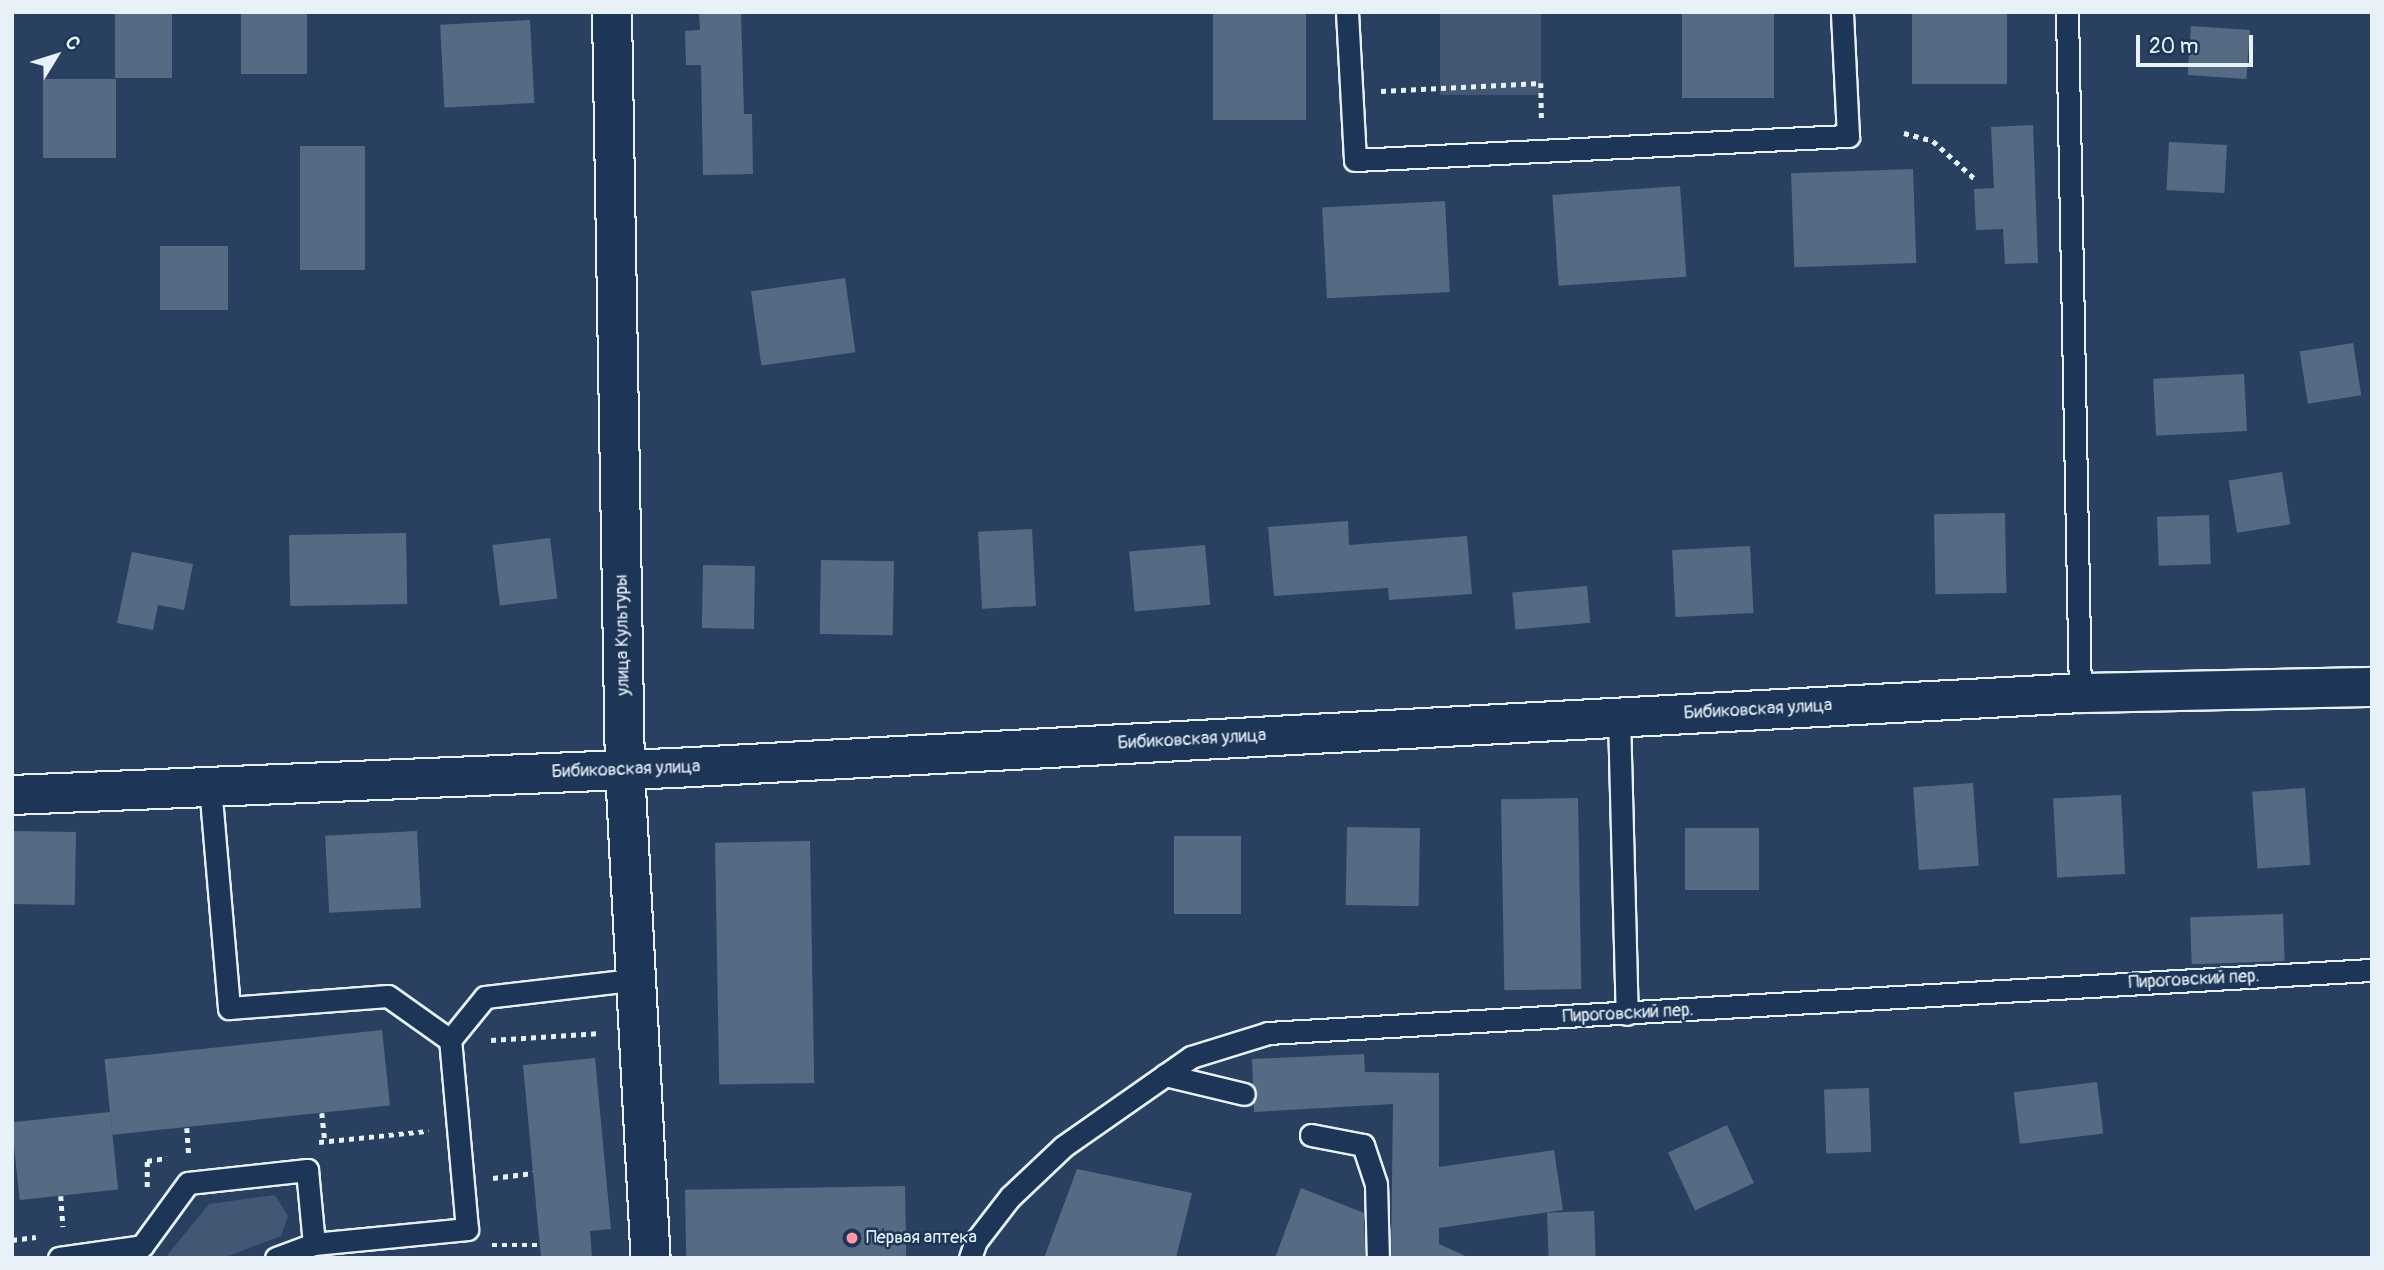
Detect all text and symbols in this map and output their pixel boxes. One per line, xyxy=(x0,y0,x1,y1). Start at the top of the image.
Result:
north arrow xyxy=(21,21,91,91)
scale bar xyxy=(2139,21,2256,65)
text: С xyxy=(59,31,86,55)
text: 20 m xyxy=(2149,33,2198,60)
street label: улица Культуры xyxy=(611,574,635,696)
street label: Бибиковская улица xyxy=(1683,695,1833,725)
street label: Бибиковская улица xyxy=(1117,725,1267,755)
street label: Бибиковская улица xyxy=(551,757,701,783)
street label: Пироговский пер. xyxy=(2128,966,2260,994)
street label: Пироговский пер. xyxy=(1562,1000,1694,1028)
place label: Первая аптека xyxy=(866,1227,977,1249)
marker: Первая аптека xyxy=(844,1230,860,1246)

